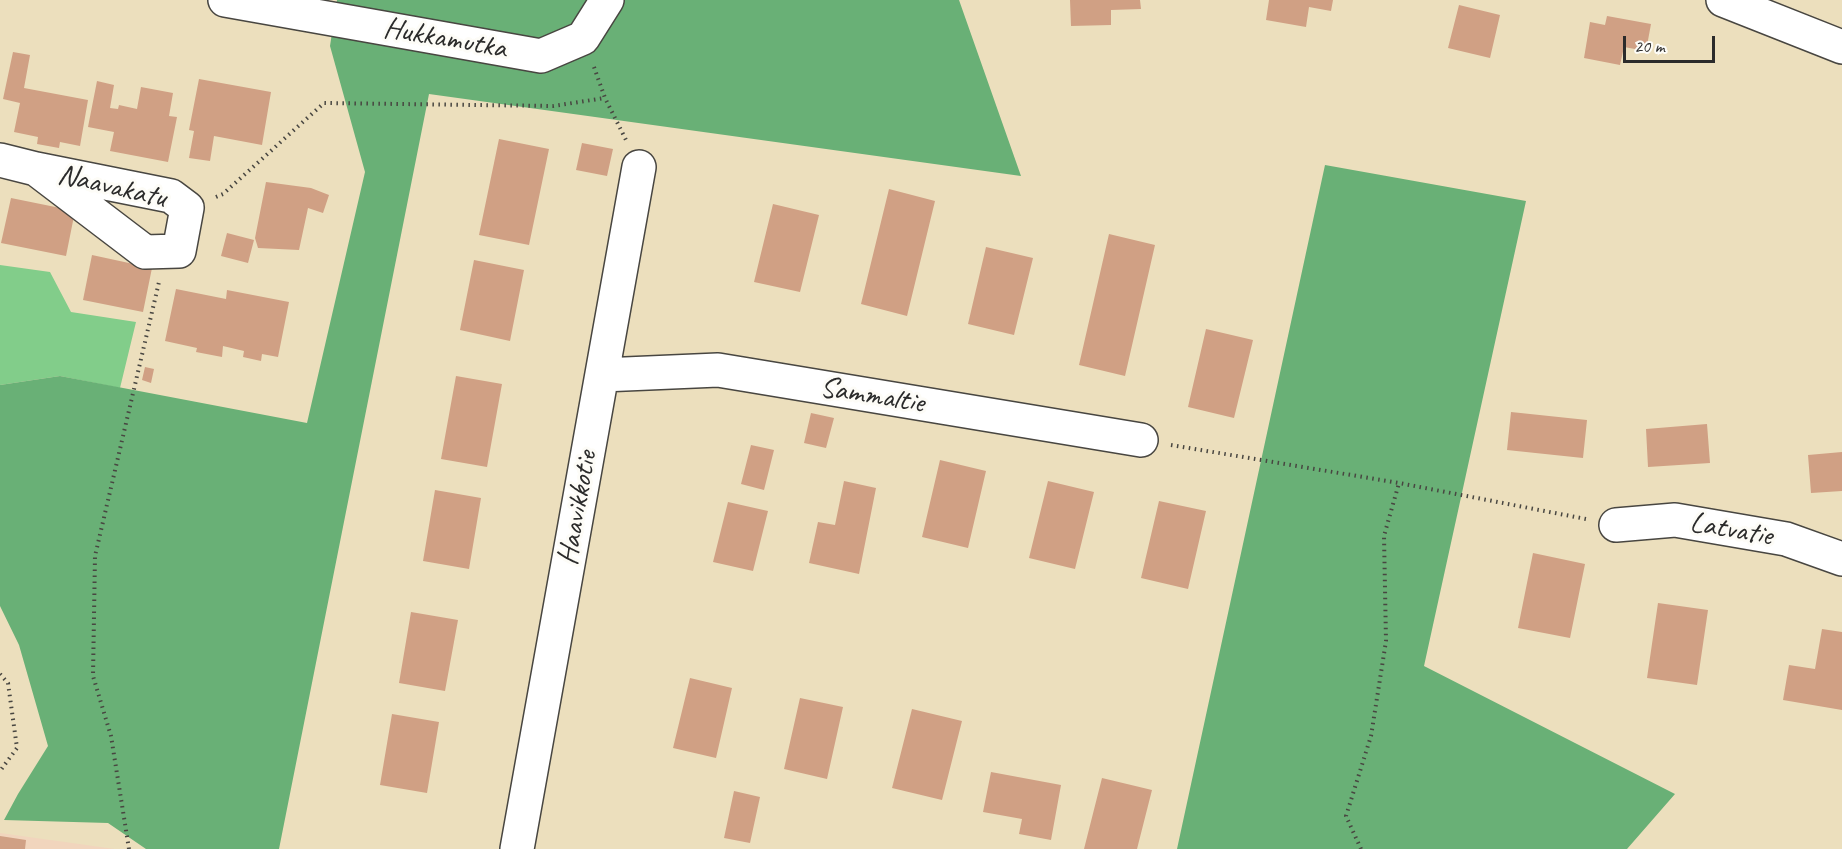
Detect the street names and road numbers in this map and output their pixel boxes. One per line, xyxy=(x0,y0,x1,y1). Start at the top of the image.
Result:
street label: Hukkamutka xyxy=(381,10,509,68)
street label: Naavakatu xyxy=(54,157,170,217)
street label: Sammaltie xyxy=(817,370,927,422)
street label: Haavikkotie xyxy=(550,448,606,568)
street label: Latvatie xyxy=(1687,505,1775,555)

